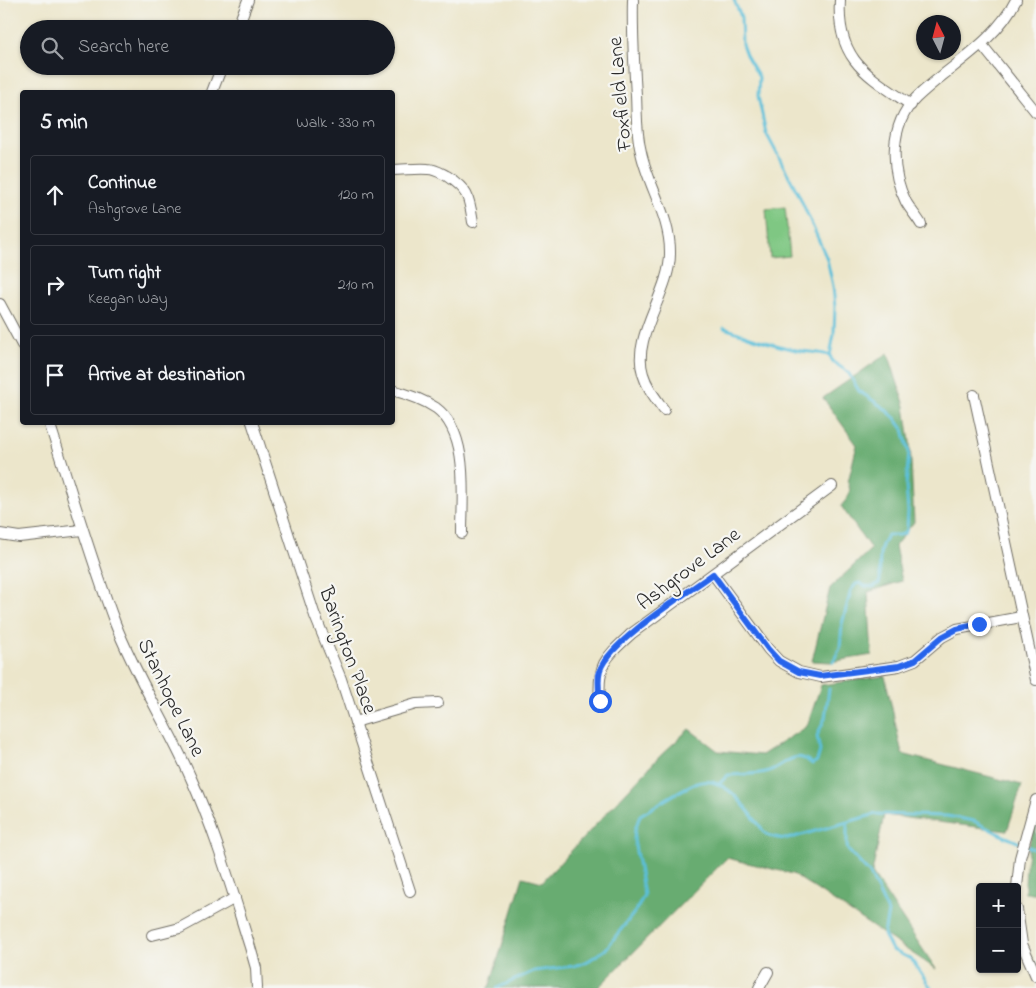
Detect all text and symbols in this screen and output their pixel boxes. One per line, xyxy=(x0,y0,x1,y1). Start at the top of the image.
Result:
north arrow xyxy=(916,15,961,60)
search box xyxy=(20,20,395,75)
icon: search xyxy=(38,34,66,62)
text: Search here xyxy=(78,34,169,61)
street label: Foxfield Lane xyxy=(601,35,641,153)
text: 5 min xyxy=(40,108,88,138)
text: Walk · 330 m xyxy=(296,111,375,135)
text: Continue xyxy=(88,170,156,197)
icon: ahead xyxy=(41,181,69,209)
text: 120 m xyxy=(338,183,374,207)
text: Ashgrove Lane xyxy=(88,197,182,221)
text: Turn right xyxy=(88,260,161,287)
icon: right xyxy=(41,271,69,299)
text: 210 m xyxy=(338,273,374,297)
text: Keegan Way xyxy=(88,287,168,311)
icon: arrive xyxy=(41,361,69,389)
text: Arrive at destination xyxy=(88,362,245,389)
street label: Ashgrove Lane xyxy=(631,520,749,620)
street label: Barington Place xyxy=(308,582,384,720)
route end xyxy=(968,613,991,636)
street label: Stanhope Lane xyxy=(129,634,212,763)
route start xyxy=(589,690,612,713)
map controls xyxy=(976,883,1021,973)
button: + xyxy=(976,883,1021,928)
button: − xyxy=(976,928,1021,973)

